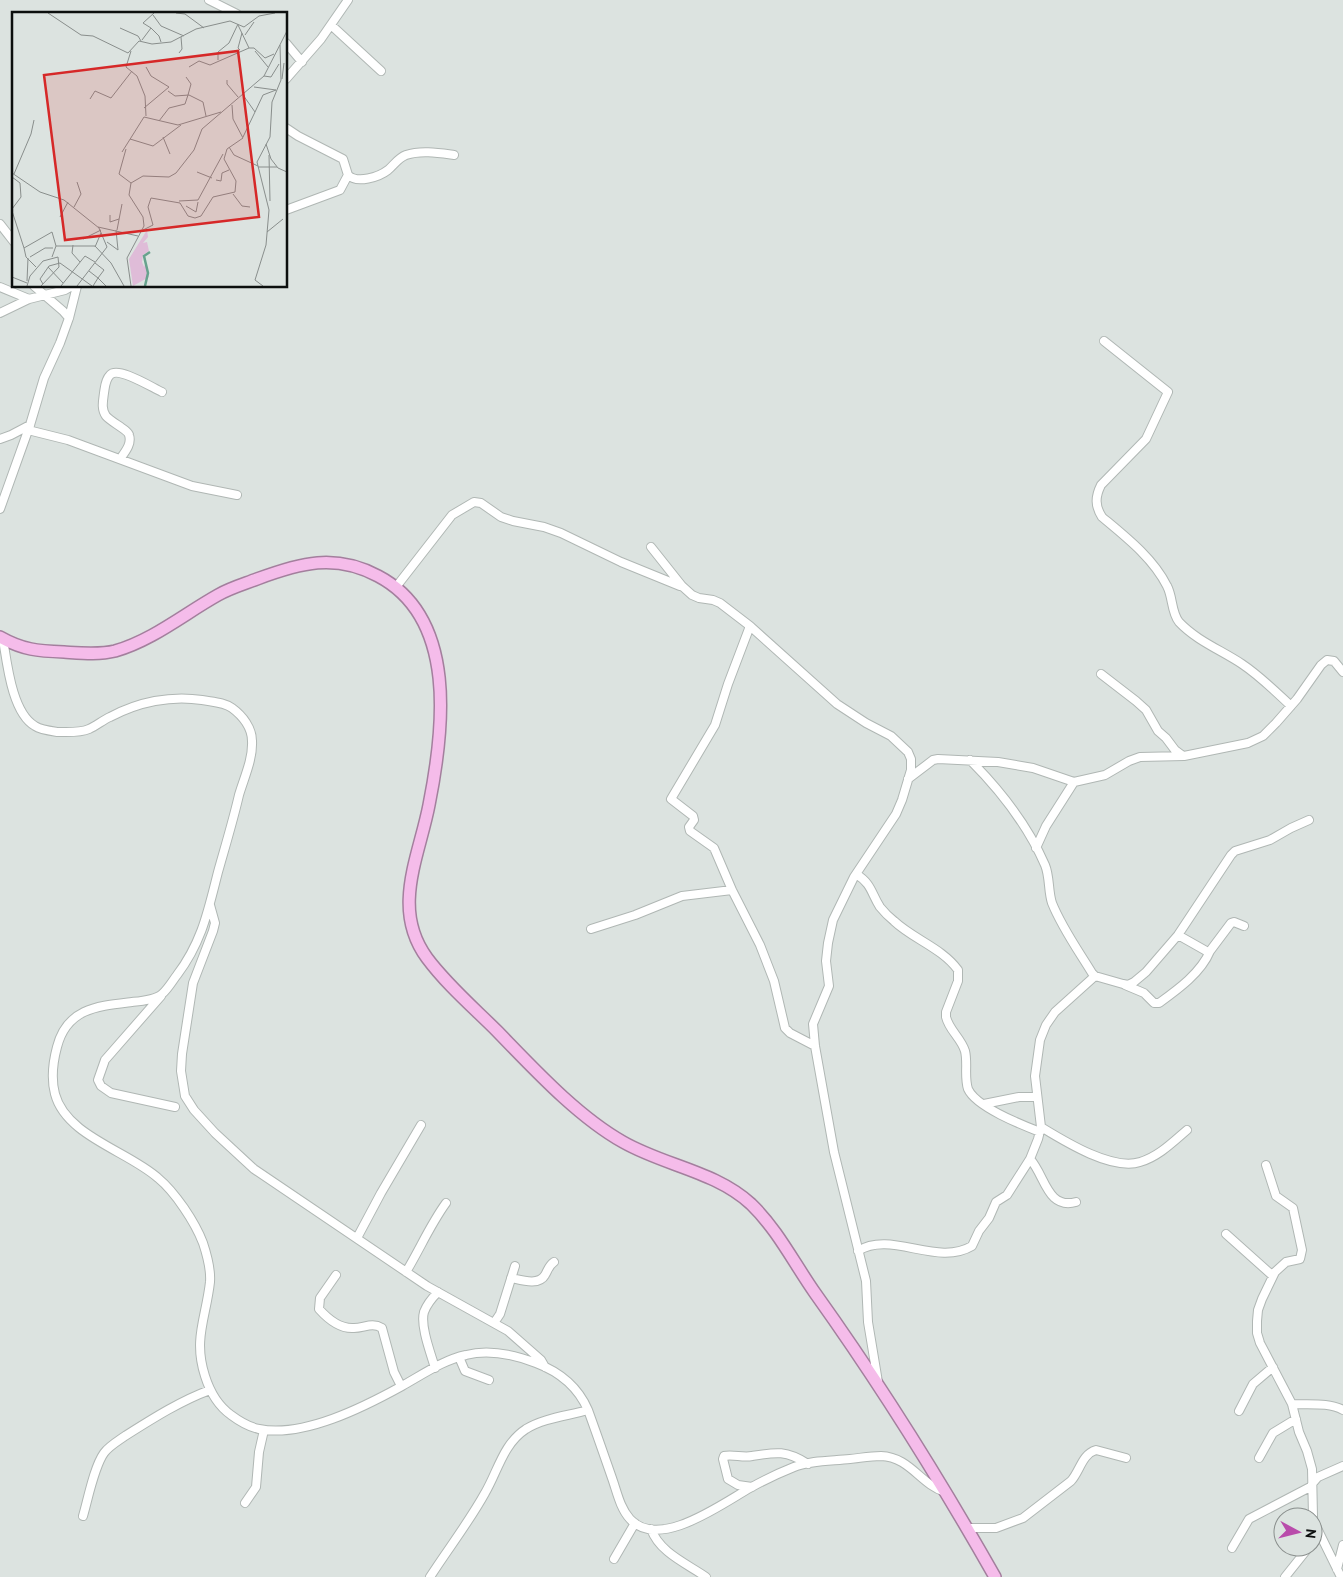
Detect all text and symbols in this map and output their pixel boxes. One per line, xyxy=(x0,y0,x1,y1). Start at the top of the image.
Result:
inset map xyxy=(12,12,288,288)
north arrow xyxy=(1273,1507,1323,1557)
text: N xyxy=(1301,1528,1320,1539)

